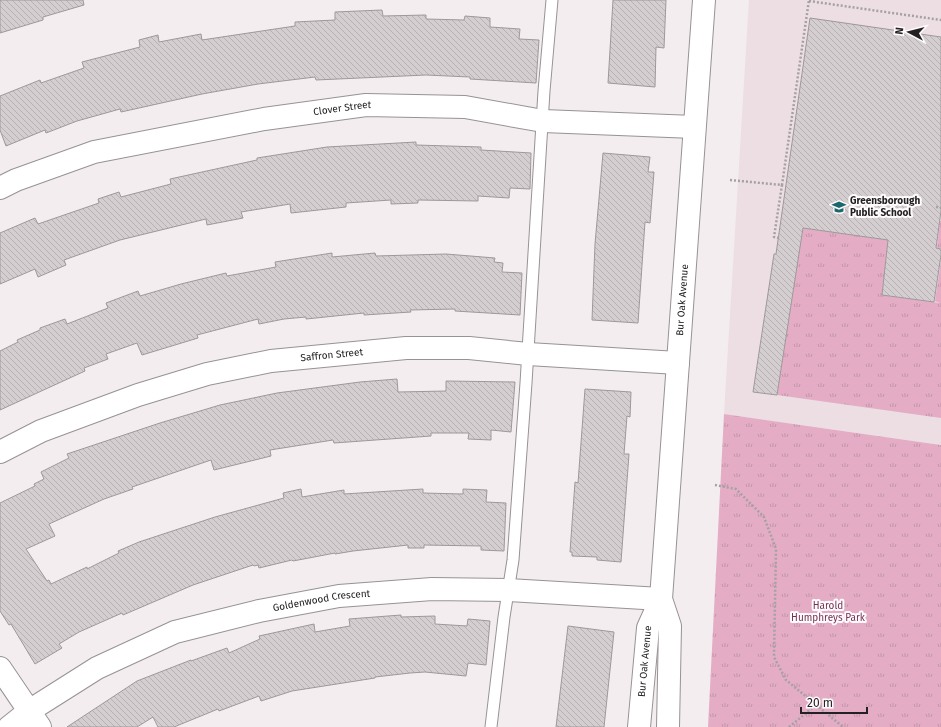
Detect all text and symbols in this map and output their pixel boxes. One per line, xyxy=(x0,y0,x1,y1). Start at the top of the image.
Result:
north arrow xyxy=(889,12,929,52)
text: N xyxy=(893,26,906,35)
street label: Clover Street xyxy=(313,99,372,118)
place label: Greensborough Public School xyxy=(850,195,920,219)
school or university icon: Greensborough Public School xyxy=(831,199,847,215)
street label: Bur Oak Avenue xyxy=(674,264,691,336)
street label: Saffron Street xyxy=(300,346,364,364)
street label: Goldenwood Crescent xyxy=(272,588,371,614)
park label: Harold Humphreys Park xyxy=(791,600,866,624)
street label: Bur Oak Avenue xyxy=(636,625,654,698)
scale bar xyxy=(801,689,867,715)
text: 20 m xyxy=(807,696,833,710)

